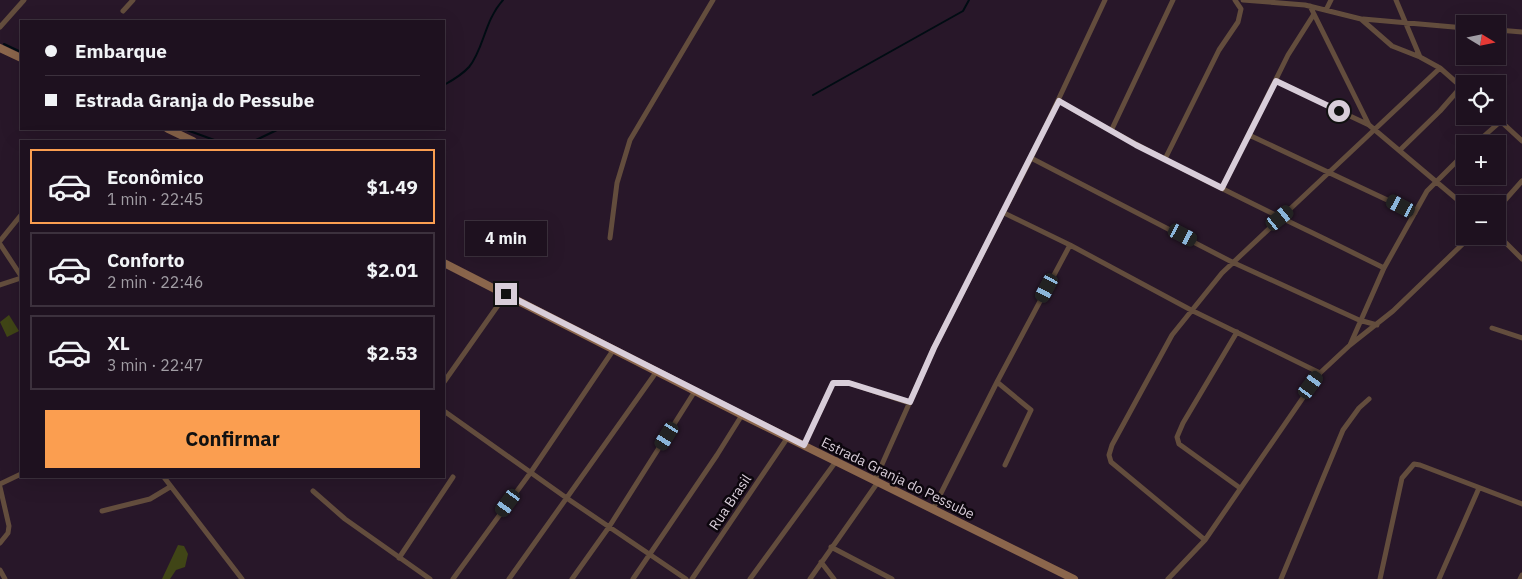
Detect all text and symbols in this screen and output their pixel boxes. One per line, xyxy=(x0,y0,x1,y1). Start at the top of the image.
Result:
north arrow xyxy=(1456,15,1506,65)
map controls xyxy=(1456,15,1506,245)
text: Embarque xyxy=(75,39,167,63)
button: locate xyxy=(1456,75,1506,125)
text: Estrada Granja do Pessube xyxy=(75,88,314,112)
route start xyxy=(1328,100,1350,122)
button: + xyxy=(1456,135,1506,185)
icon: car xyxy=(47,164,92,209)
text: Econômico xyxy=(107,165,204,189)
text: $1.49 xyxy=(366,175,418,199)
text: 1 min · 22:45 xyxy=(107,189,203,209)
car xyxy=(1384,193,1417,219)
button: − xyxy=(1456,195,1506,245)
car xyxy=(1263,203,1296,233)
callout: 4 min xyxy=(465,222,547,256)
car xyxy=(1166,222,1199,248)
text: 4 min xyxy=(485,228,527,248)
icon: car xyxy=(47,247,92,292)
text: Conforto xyxy=(107,248,185,272)
text: $2.01 xyxy=(366,258,418,282)
car xyxy=(1033,271,1060,305)
text: 2 min · 22:46 xyxy=(107,272,203,292)
route end xyxy=(495,283,517,305)
icon: car xyxy=(47,330,92,375)
text: XL xyxy=(107,331,130,355)
text: $2.53 xyxy=(366,341,418,365)
text: 3 min · 22:47 xyxy=(107,355,203,375)
car xyxy=(1296,368,1325,402)
button: Confirmar xyxy=(45,410,420,468)
car xyxy=(652,419,681,453)
street label: Estrada Granja do Pessube xyxy=(818,433,978,523)
street label: Rua Brasil xyxy=(705,470,755,533)
car xyxy=(493,486,522,520)

